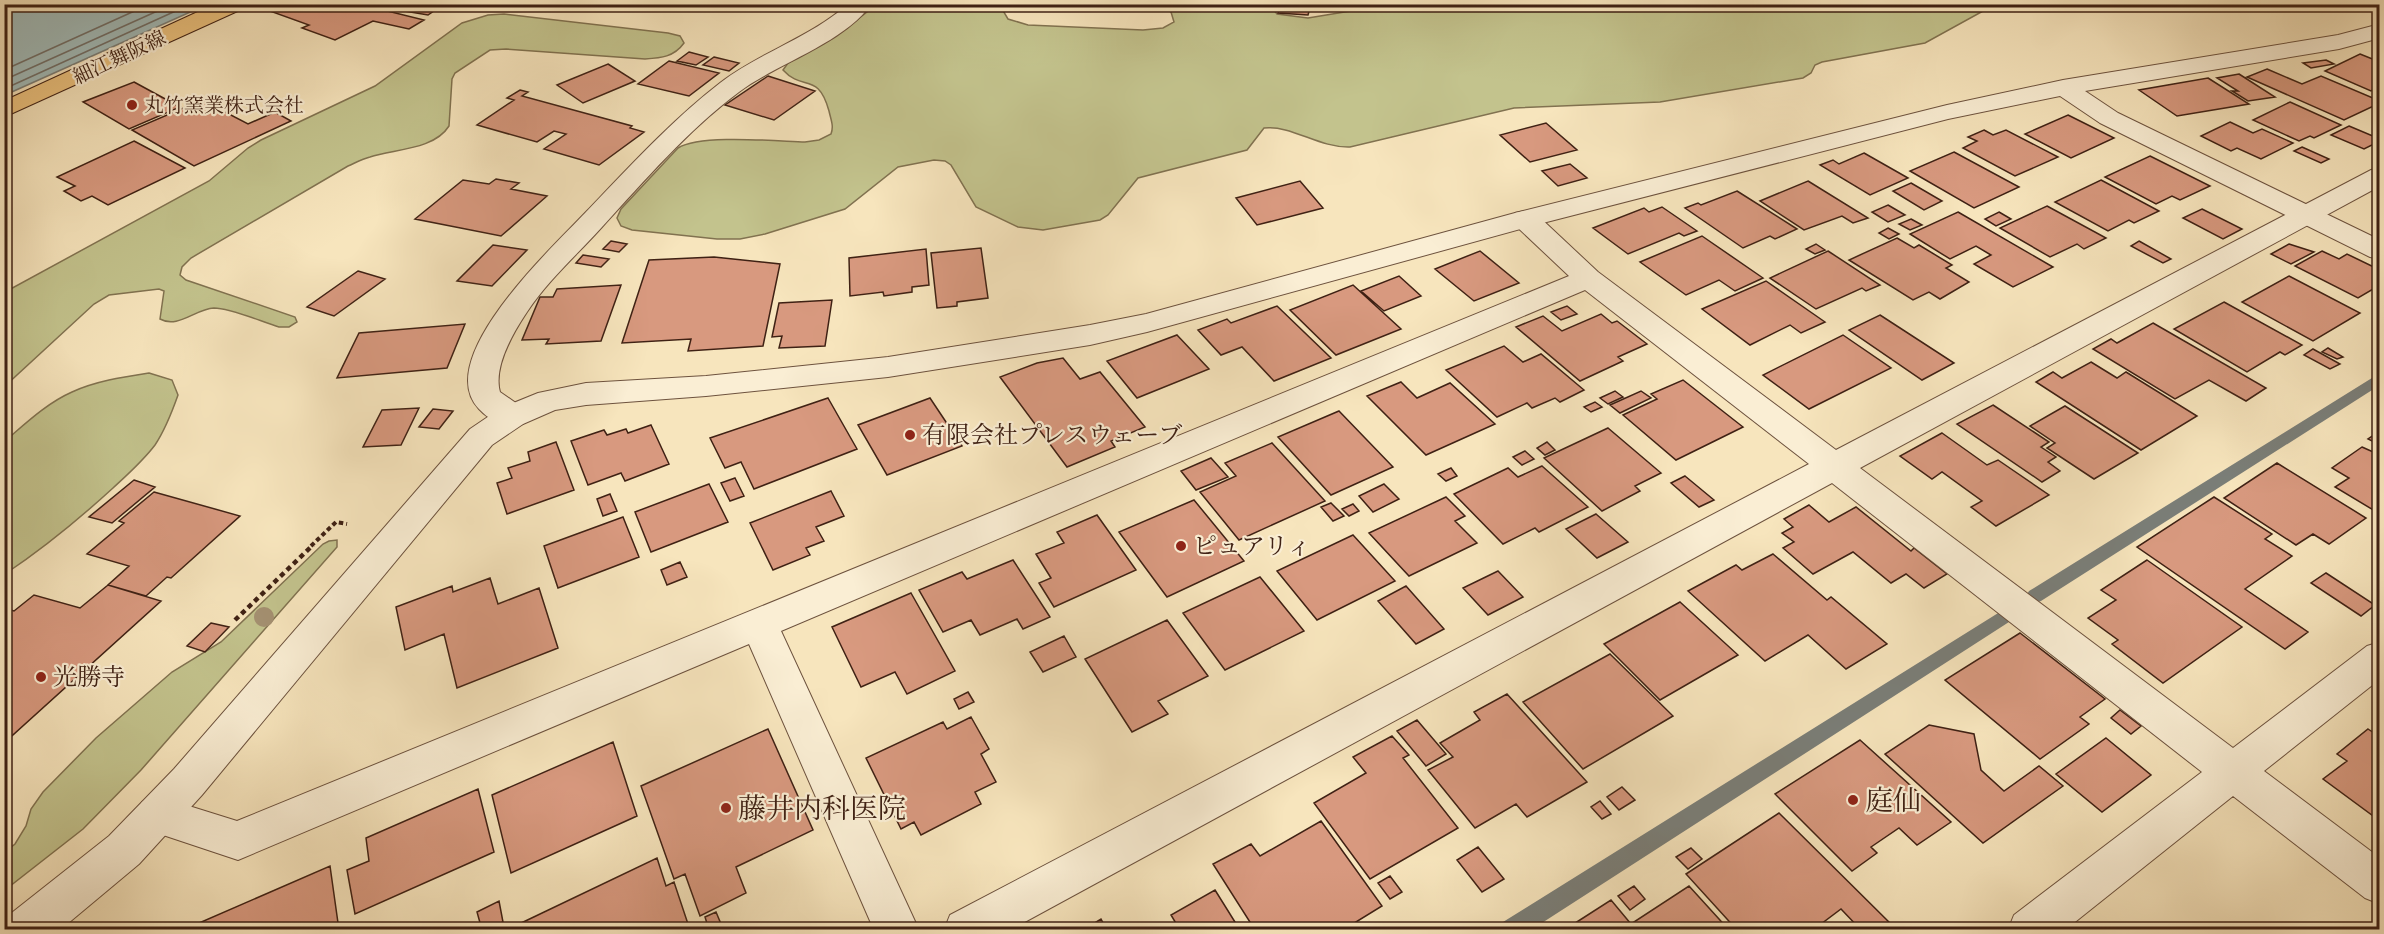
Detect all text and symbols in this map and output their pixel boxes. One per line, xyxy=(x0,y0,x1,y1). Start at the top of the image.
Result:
street label: 細江舞阪線 xyxy=(69,27,169,89)
place label: 丸竹窯業株式会社 xyxy=(144,95,304,117)
marker: 丸竹窯業株式会社 xyxy=(125,98,139,112)
place label: 有限会社プレスウェーブ xyxy=(922,422,1182,449)
marker: 有限会社プレスウェーブ xyxy=(903,428,917,442)
place label: ピュアリィ xyxy=(1193,535,1311,560)
marker: ピュアリィ xyxy=(1174,539,1188,553)
place label: 光勝寺 xyxy=(53,664,125,691)
marker: 光勝寺 xyxy=(34,670,48,684)
place label: 庭仙 xyxy=(1865,786,1921,817)
marker: 庭仙 xyxy=(1846,793,1860,807)
place label: 藤井内科医院 xyxy=(738,794,906,825)
marker: 藤井内科医院 xyxy=(719,801,733,815)

